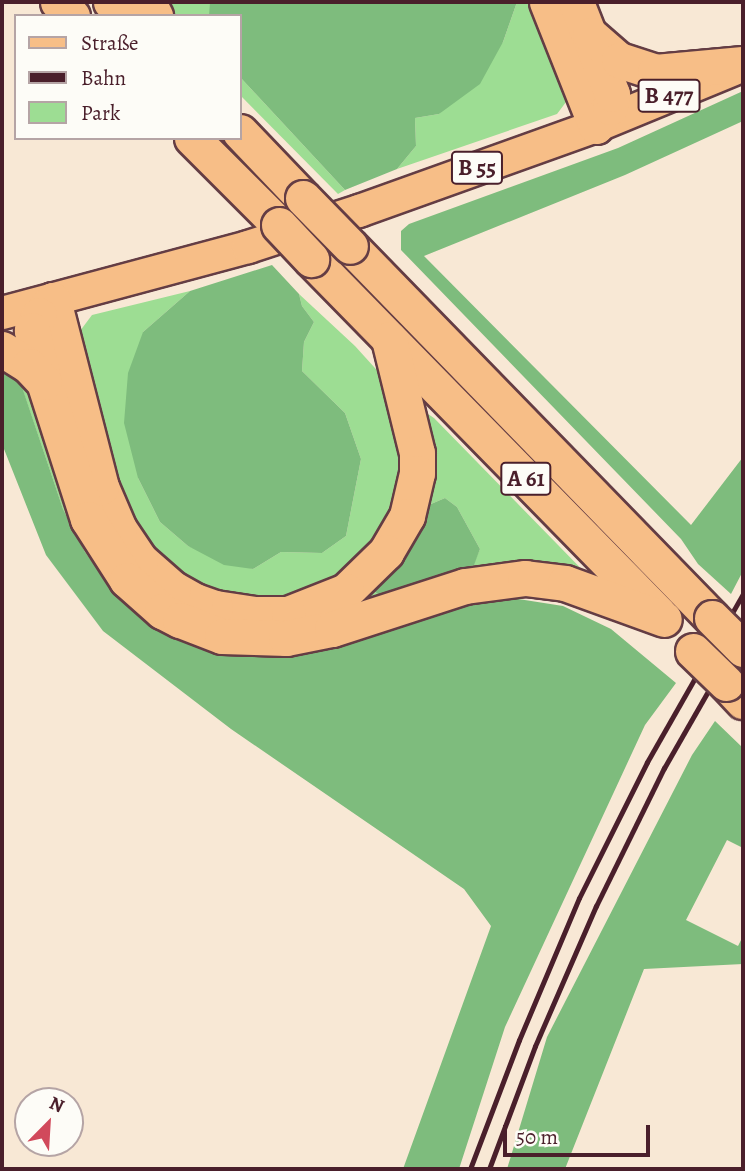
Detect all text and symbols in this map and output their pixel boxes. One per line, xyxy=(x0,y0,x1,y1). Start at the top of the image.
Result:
legend xyxy=(14,14,242,140)
text: Straße xyxy=(81,29,139,57)
text: Bahn xyxy=(81,64,126,92)
road number: B 477 xyxy=(638,76,700,116)
text: Park xyxy=(81,99,120,127)
road number: B 55 xyxy=(451,148,503,188)
road number: A 61 xyxy=(500,460,552,499)
north arrow xyxy=(14,1087,84,1157)
text: N xyxy=(45,1090,68,1119)
scale bar xyxy=(507,1112,654,1156)
text: 50 m xyxy=(516,1123,558,1151)

